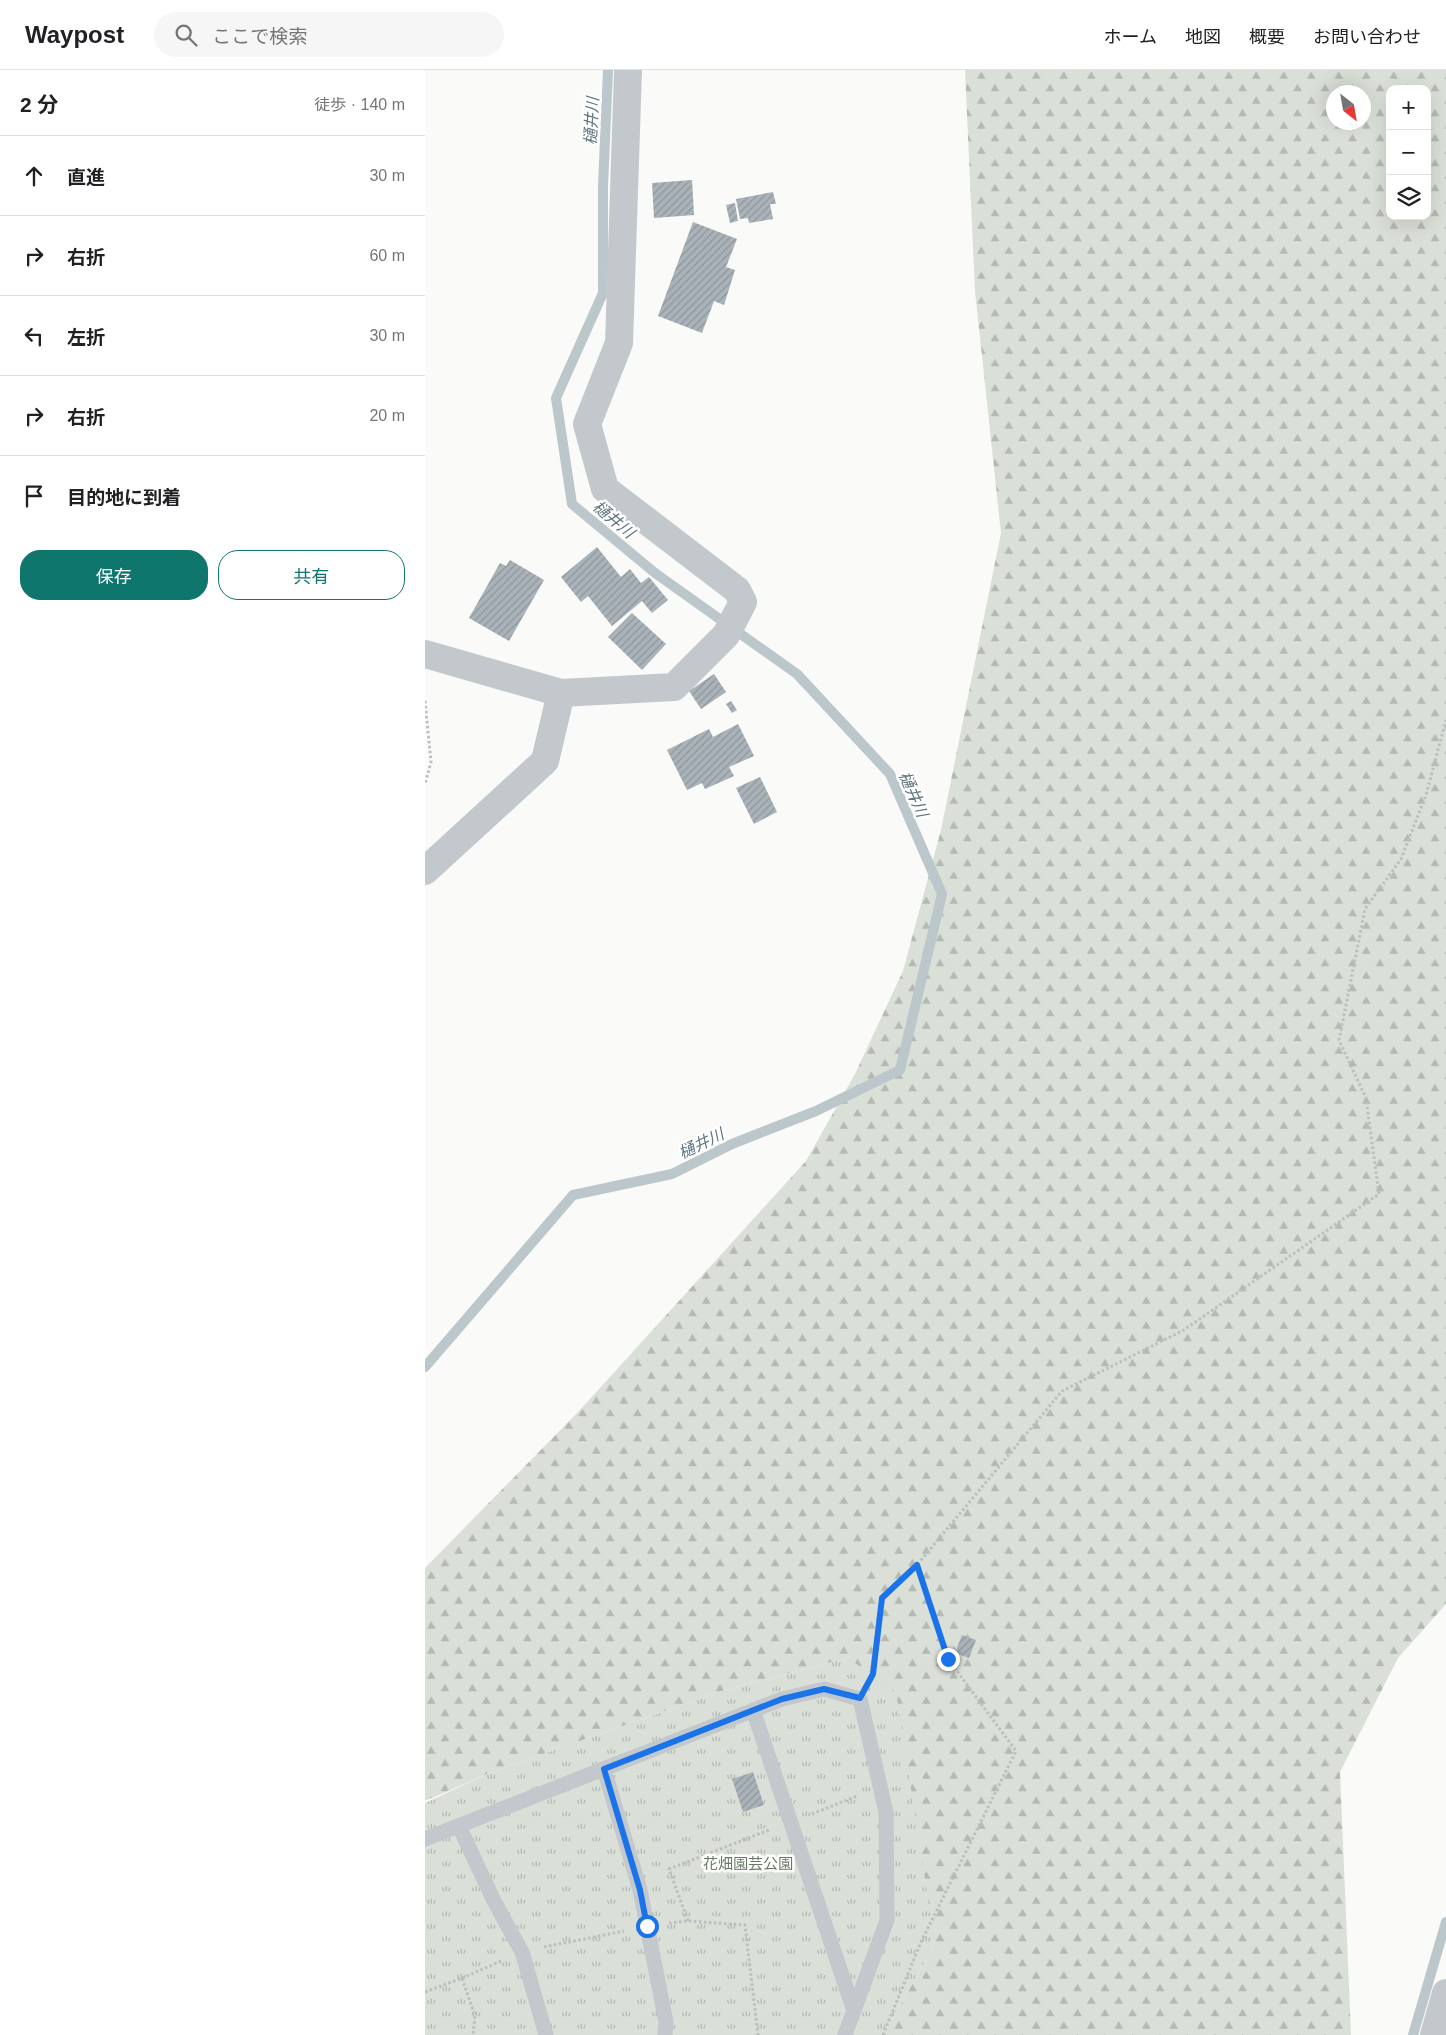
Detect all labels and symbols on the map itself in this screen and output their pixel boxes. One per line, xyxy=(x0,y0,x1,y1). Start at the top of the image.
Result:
north arrow xyxy=(1326,85,1371,130)
water label: 樋井川 xyxy=(582,95,601,145)
water label: 樋井川 xyxy=(590,497,639,543)
water label: 樋井川 xyxy=(896,769,932,821)
water label: 樋井川 xyxy=(676,1124,728,1162)
route end xyxy=(937,1648,960,1671)
park label: 花畑園芸公園 xyxy=(703,1855,793,1872)
route start xyxy=(636,1915,659,1938)

